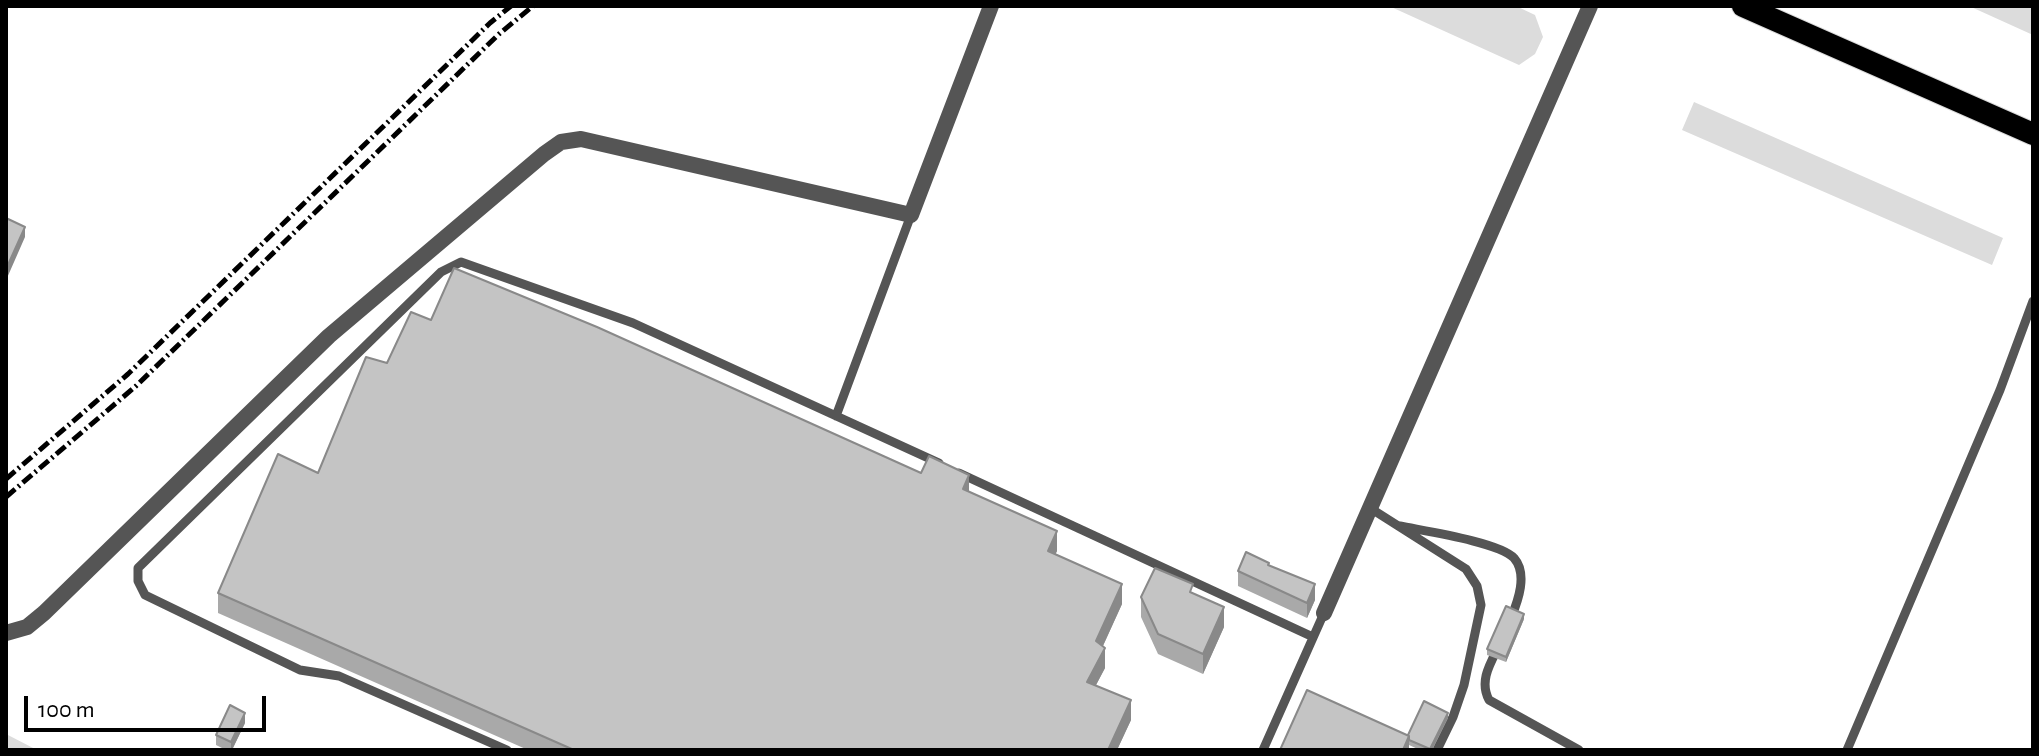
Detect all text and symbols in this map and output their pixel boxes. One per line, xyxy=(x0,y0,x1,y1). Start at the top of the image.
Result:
scale bar xyxy=(28,680,270,730)
text: 100 m xyxy=(38,698,95,722)

